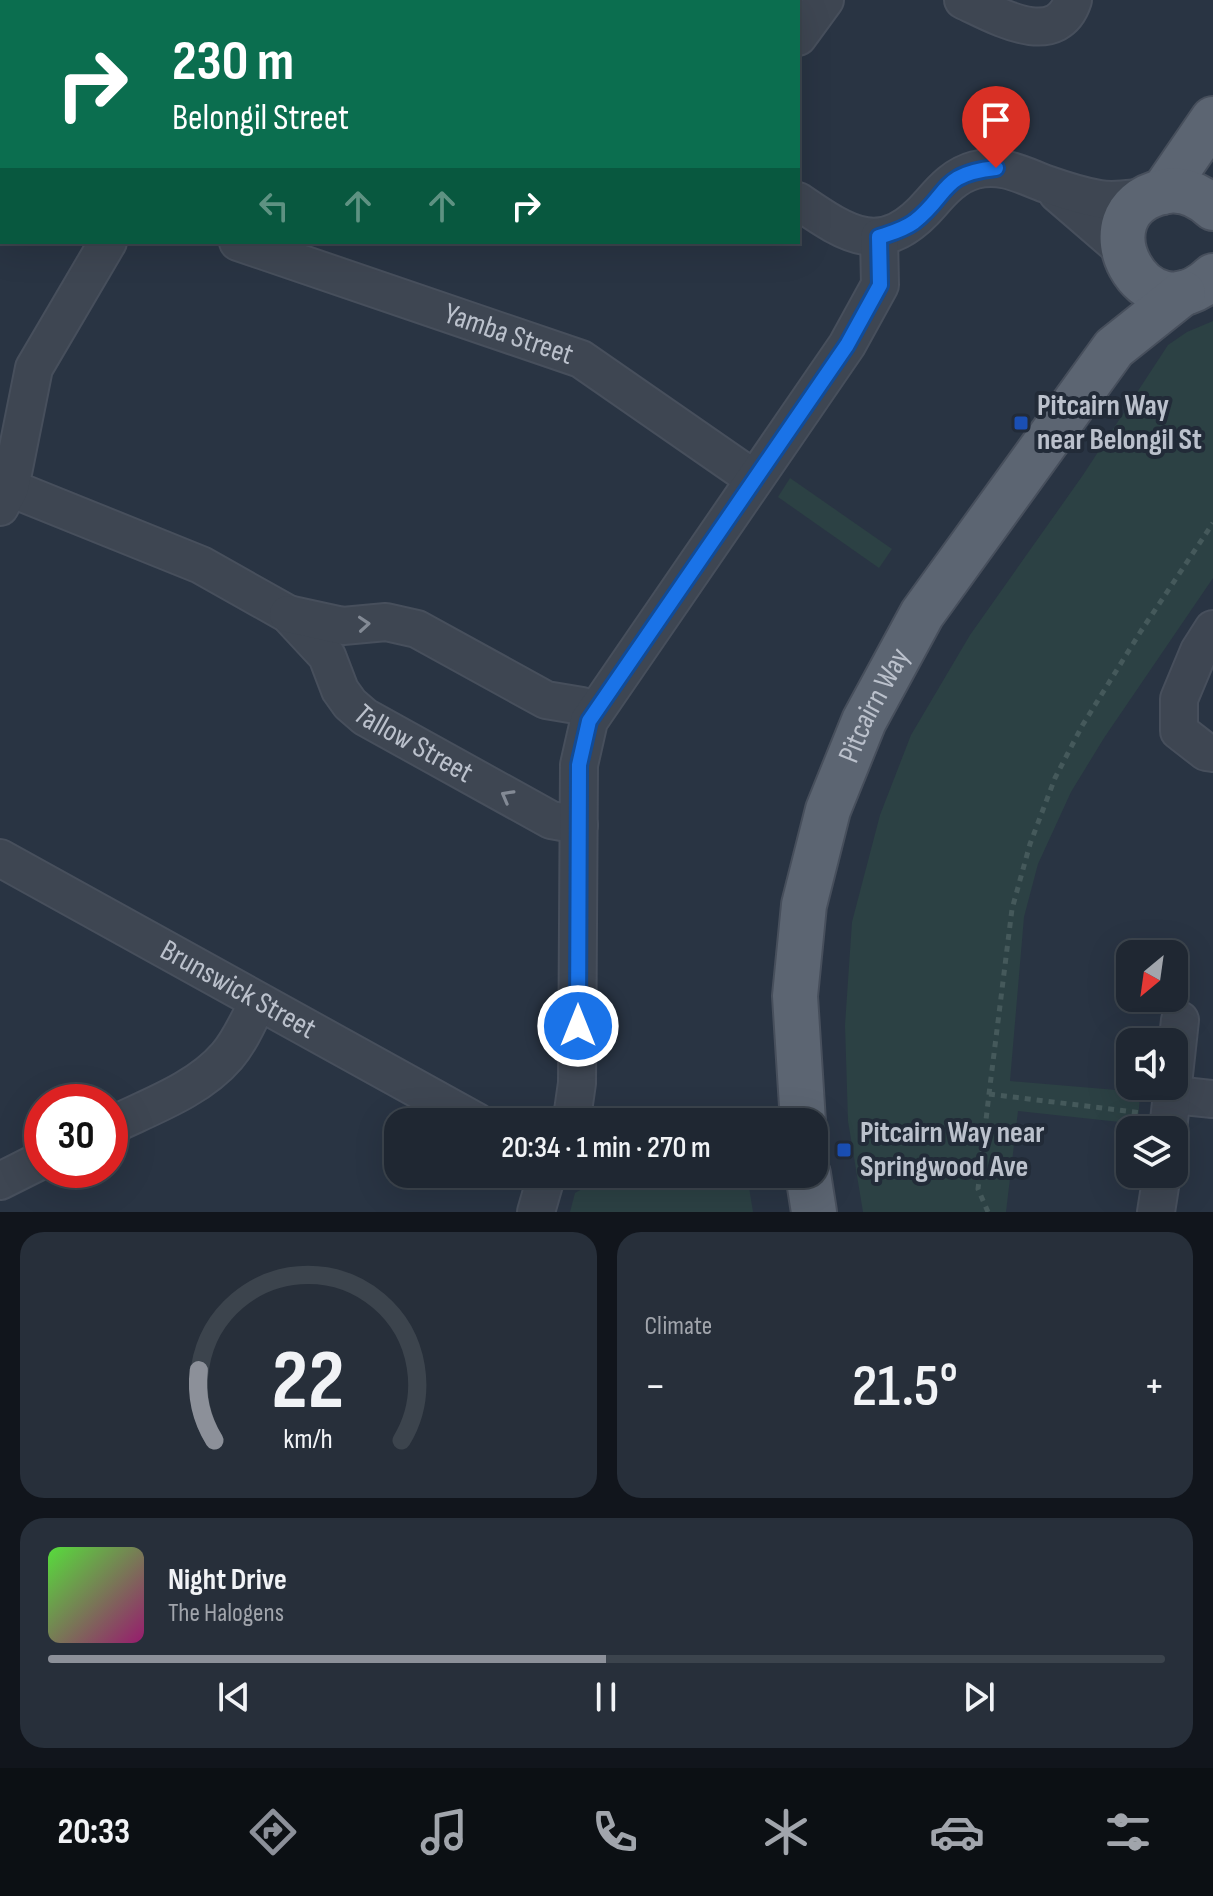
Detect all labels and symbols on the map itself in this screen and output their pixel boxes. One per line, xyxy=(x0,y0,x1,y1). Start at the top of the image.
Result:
pin xyxy=(962,86,1030,168)
street label: Yamba Street xyxy=(439,296,578,373)
place label: Pitcairn Way near Belongil St xyxy=(1037,388,1202,458)
marker: Pitcairn Way near Belongil St xyxy=(1012,414,1030,432)
one-way arrow xyxy=(358,616,371,633)
street label: Pitcairn Way xyxy=(831,642,918,768)
street label: Tallow Street xyxy=(346,697,479,791)
one-way arrow xyxy=(502,790,516,806)
street label: Brunswick Street xyxy=(154,932,322,1047)
north arrow xyxy=(1116,940,1188,1012)
position arrow xyxy=(536,984,620,1068)
speed limit sign: 30 xyxy=(24,1084,128,1188)
place label: Pitcairn Way near Springwood Ave xyxy=(860,1115,1044,1185)
marker: Pitcairn Way near Springwood Ave xyxy=(835,1141,853,1159)

